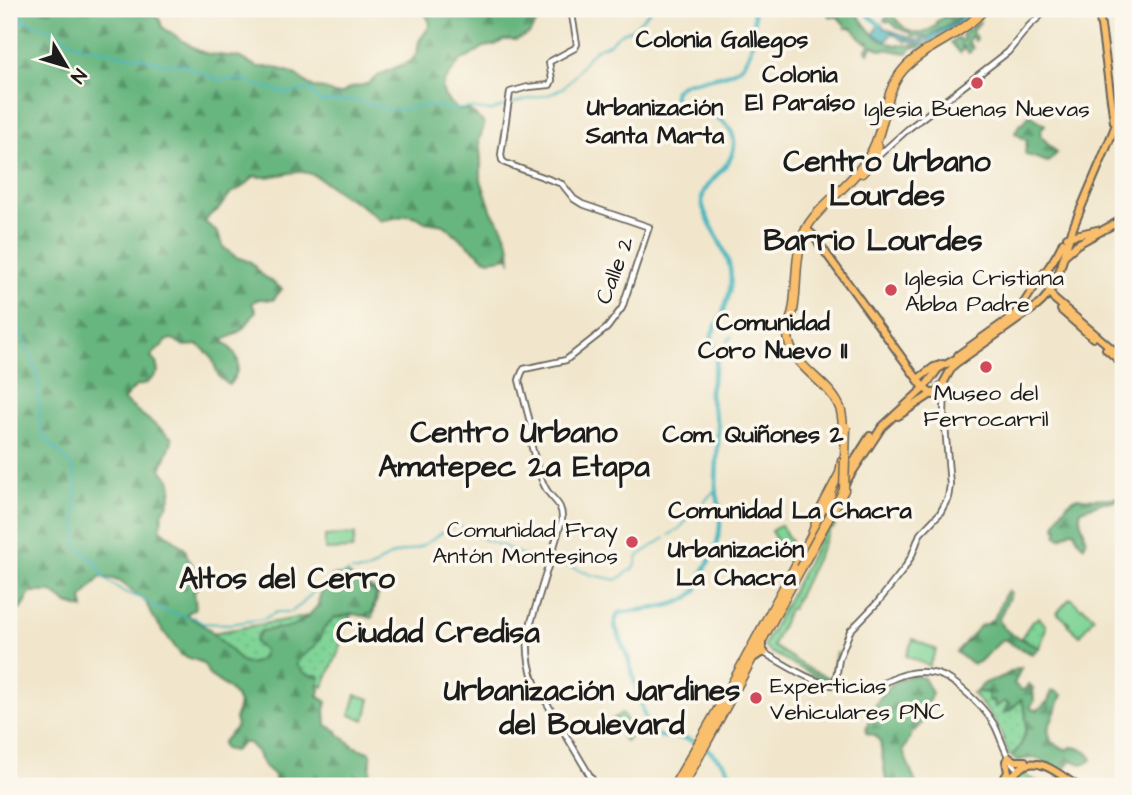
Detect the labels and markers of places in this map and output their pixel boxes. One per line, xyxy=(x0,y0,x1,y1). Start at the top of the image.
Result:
marker: Iglesia Buenas Nuevas xyxy=(969,75,985,91)
place label: Iglesia Buenas Nuevas xyxy=(864,93,1090,126)
place label: Iglesia Cristiana Abba Padre xyxy=(905,262,1064,320)
marker: Iglesia Cristiana Abba Padre xyxy=(883,282,899,298)
marker: Museo del Ferrocarril xyxy=(978,359,994,375)
place label: Museo del Ferrocarril xyxy=(923,377,1049,435)
place label: Comunidad Fray Antón Montesinos xyxy=(433,514,618,572)
marker: Comunidad Fray Antón Montesinos xyxy=(624,534,640,550)
place label: Experticias Vehiculares PNC xyxy=(770,670,945,728)
marker: Experticias Vehiculares PNC xyxy=(748,690,764,706)

